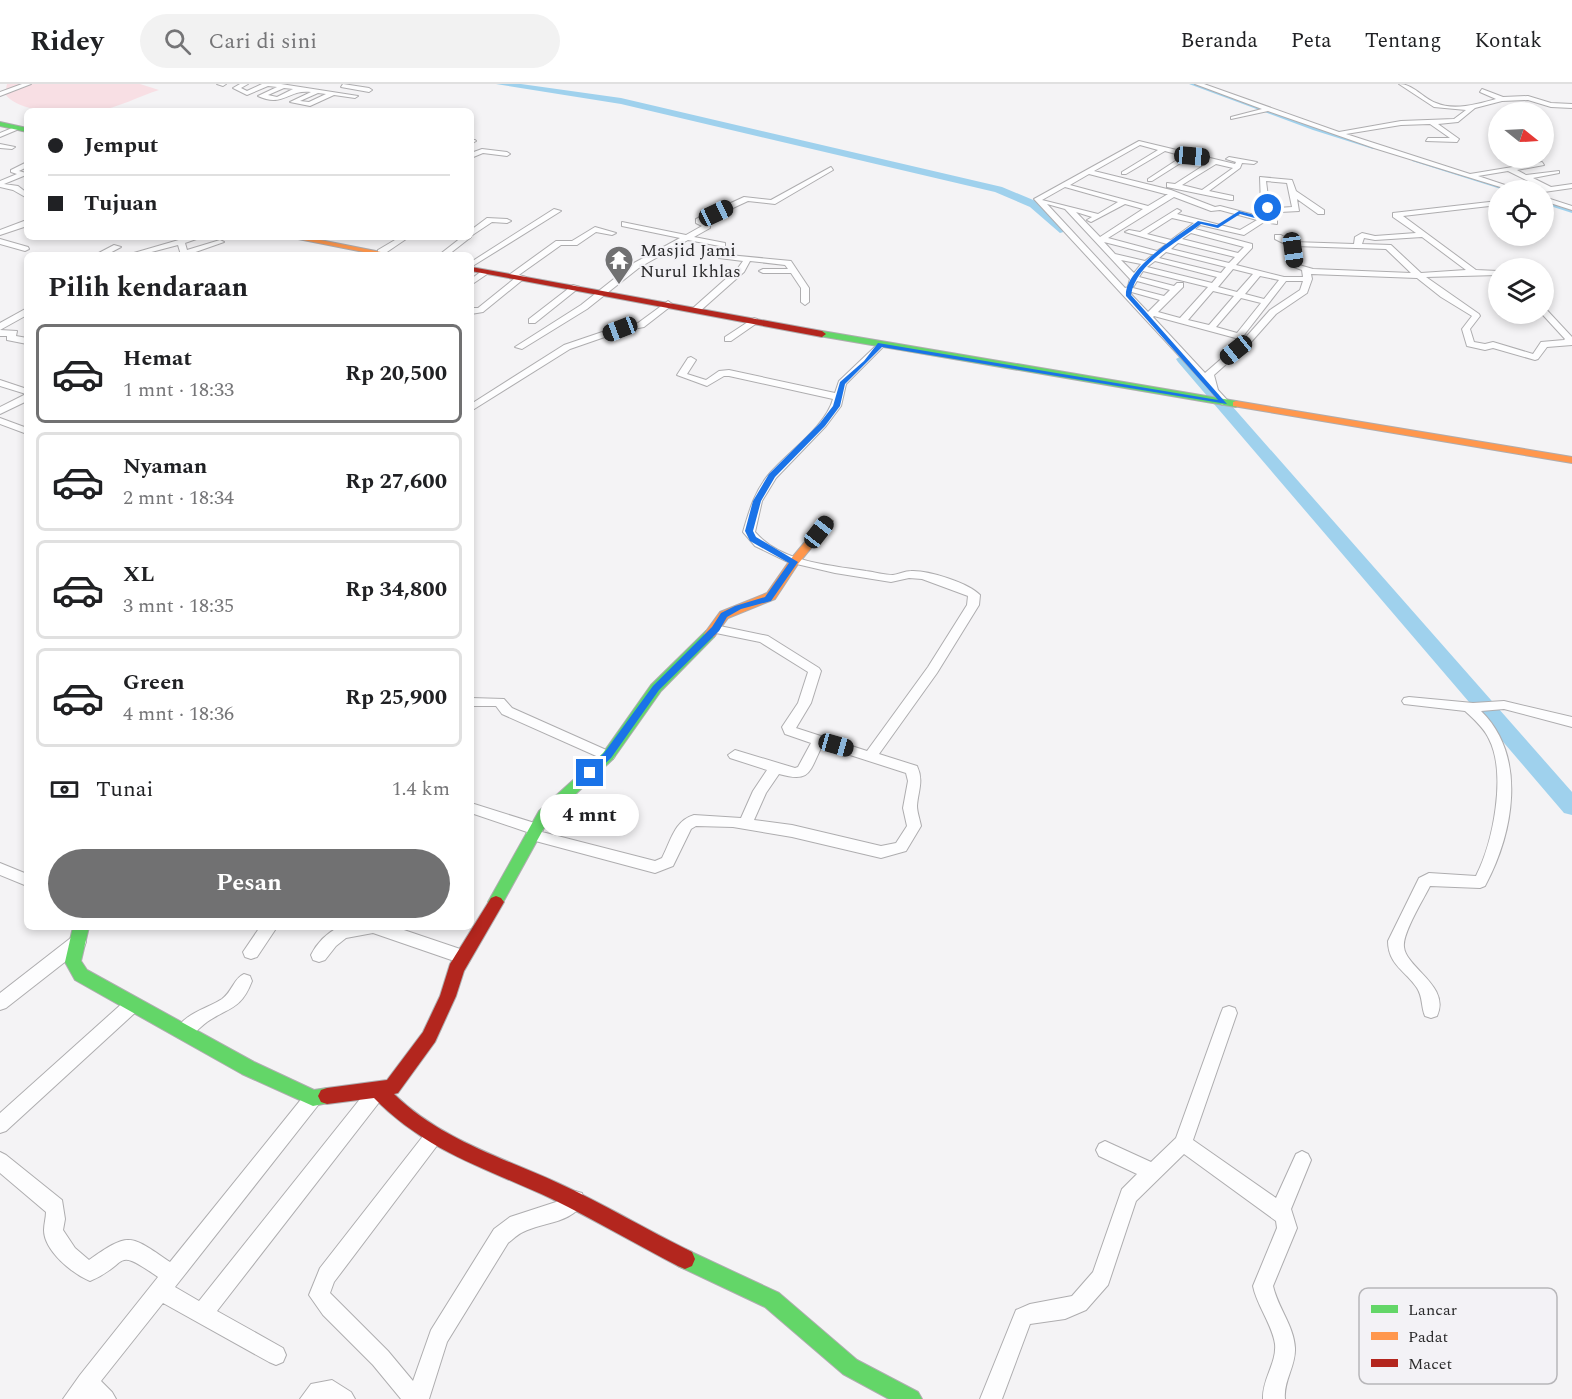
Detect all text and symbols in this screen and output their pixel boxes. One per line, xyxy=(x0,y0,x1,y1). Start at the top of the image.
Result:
search box xyxy=(140,14,560,68)
text: Ridey xyxy=(30,20,104,63)
icon: search xyxy=(161,25,194,58)
text: Cari di sini xyxy=(209,25,317,58)
text: Beranda xyxy=(1181,25,1258,57)
text: Peta xyxy=(1291,25,1332,57)
text: Tentang xyxy=(1365,25,1441,57)
text: Kontak xyxy=(1474,25,1542,57)
north arrow xyxy=(1488,102,1554,168)
map controls xyxy=(1488,102,1554,324)
text: Jemput xyxy=(84,129,158,162)
car xyxy=(1173,145,1211,167)
button: locate xyxy=(1488,180,1554,246)
text: Tujuan xyxy=(84,187,157,220)
route start xyxy=(1254,194,1281,221)
car xyxy=(696,197,736,229)
car xyxy=(1282,231,1304,269)
place label: Masjid Jami Nurul Ikhlas xyxy=(640,237,741,285)
temple icon: Masjid Jami Nurul Ikhlas xyxy=(603,244,635,286)
button: layers xyxy=(1488,258,1554,324)
text: Pilih kendaraan xyxy=(48,267,248,309)
car xyxy=(600,314,640,344)
car xyxy=(1216,332,1256,368)
text: Hemat xyxy=(123,342,192,375)
icon: car xyxy=(51,347,105,401)
text: Rp 20,500 xyxy=(345,357,447,390)
text: 1 mnt · 18:33 xyxy=(123,375,234,405)
text: Nyaman xyxy=(123,450,207,483)
icon: car xyxy=(51,455,105,509)
text: Rp 27,600 xyxy=(345,465,447,498)
text: 2 mnt · 18:34 xyxy=(123,483,234,513)
car xyxy=(801,512,837,552)
text: XL xyxy=(123,558,154,591)
icon: car xyxy=(51,563,105,617)
text: Rp 34,800 xyxy=(345,573,447,606)
text: 3 mnt · 18:35 xyxy=(123,591,234,621)
text: Green xyxy=(123,666,185,699)
icon: car xyxy=(51,671,105,725)
text: Rp 25,900 xyxy=(345,681,447,714)
text: 4 mnt · 18:36 xyxy=(123,699,234,729)
car xyxy=(816,731,856,759)
route end xyxy=(576,759,603,786)
icon: cash xyxy=(48,773,81,806)
text: Tunai xyxy=(96,773,153,806)
text: 1.4 km xyxy=(392,774,450,804)
callout: 4 mnt xyxy=(540,794,640,836)
text: 4 mnt xyxy=(562,800,617,830)
button: Pesan xyxy=(48,849,450,918)
legend xyxy=(1359,1288,1557,1384)
text: Lancar xyxy=(1408,1298,1457,1322)
text: Padat xyxy=(1408,1325,1448,1349)
text: Macet xyxy=(1408,1352,1453,1376)

